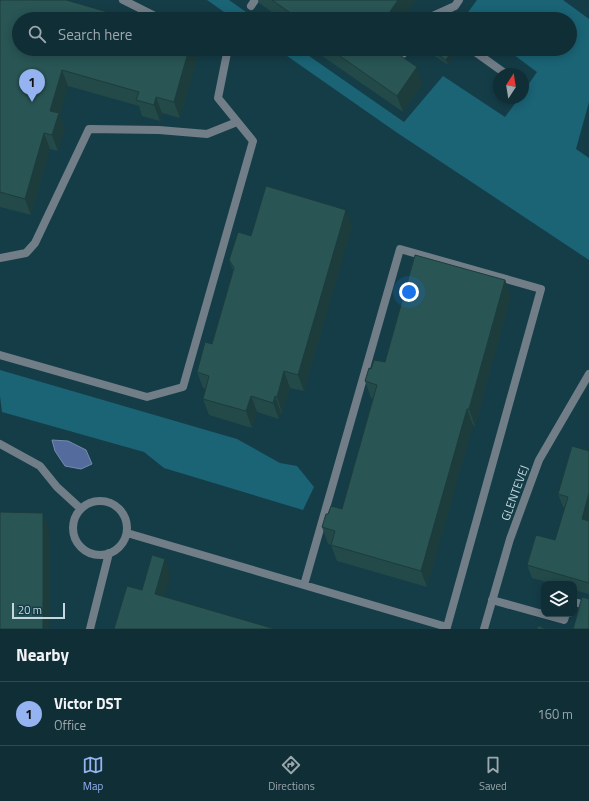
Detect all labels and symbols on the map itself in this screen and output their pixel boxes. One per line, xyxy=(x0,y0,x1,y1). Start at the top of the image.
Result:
north arrow xyxy=(493,68,529,104)
pin: 1 xyxy=(19,69,45,102)
your location xyxy=(399,282,419,302)
street label: GLENTEVEJ xyxy=(496,462,533,523)
scale bar xyxy=(12,601,65,620)

